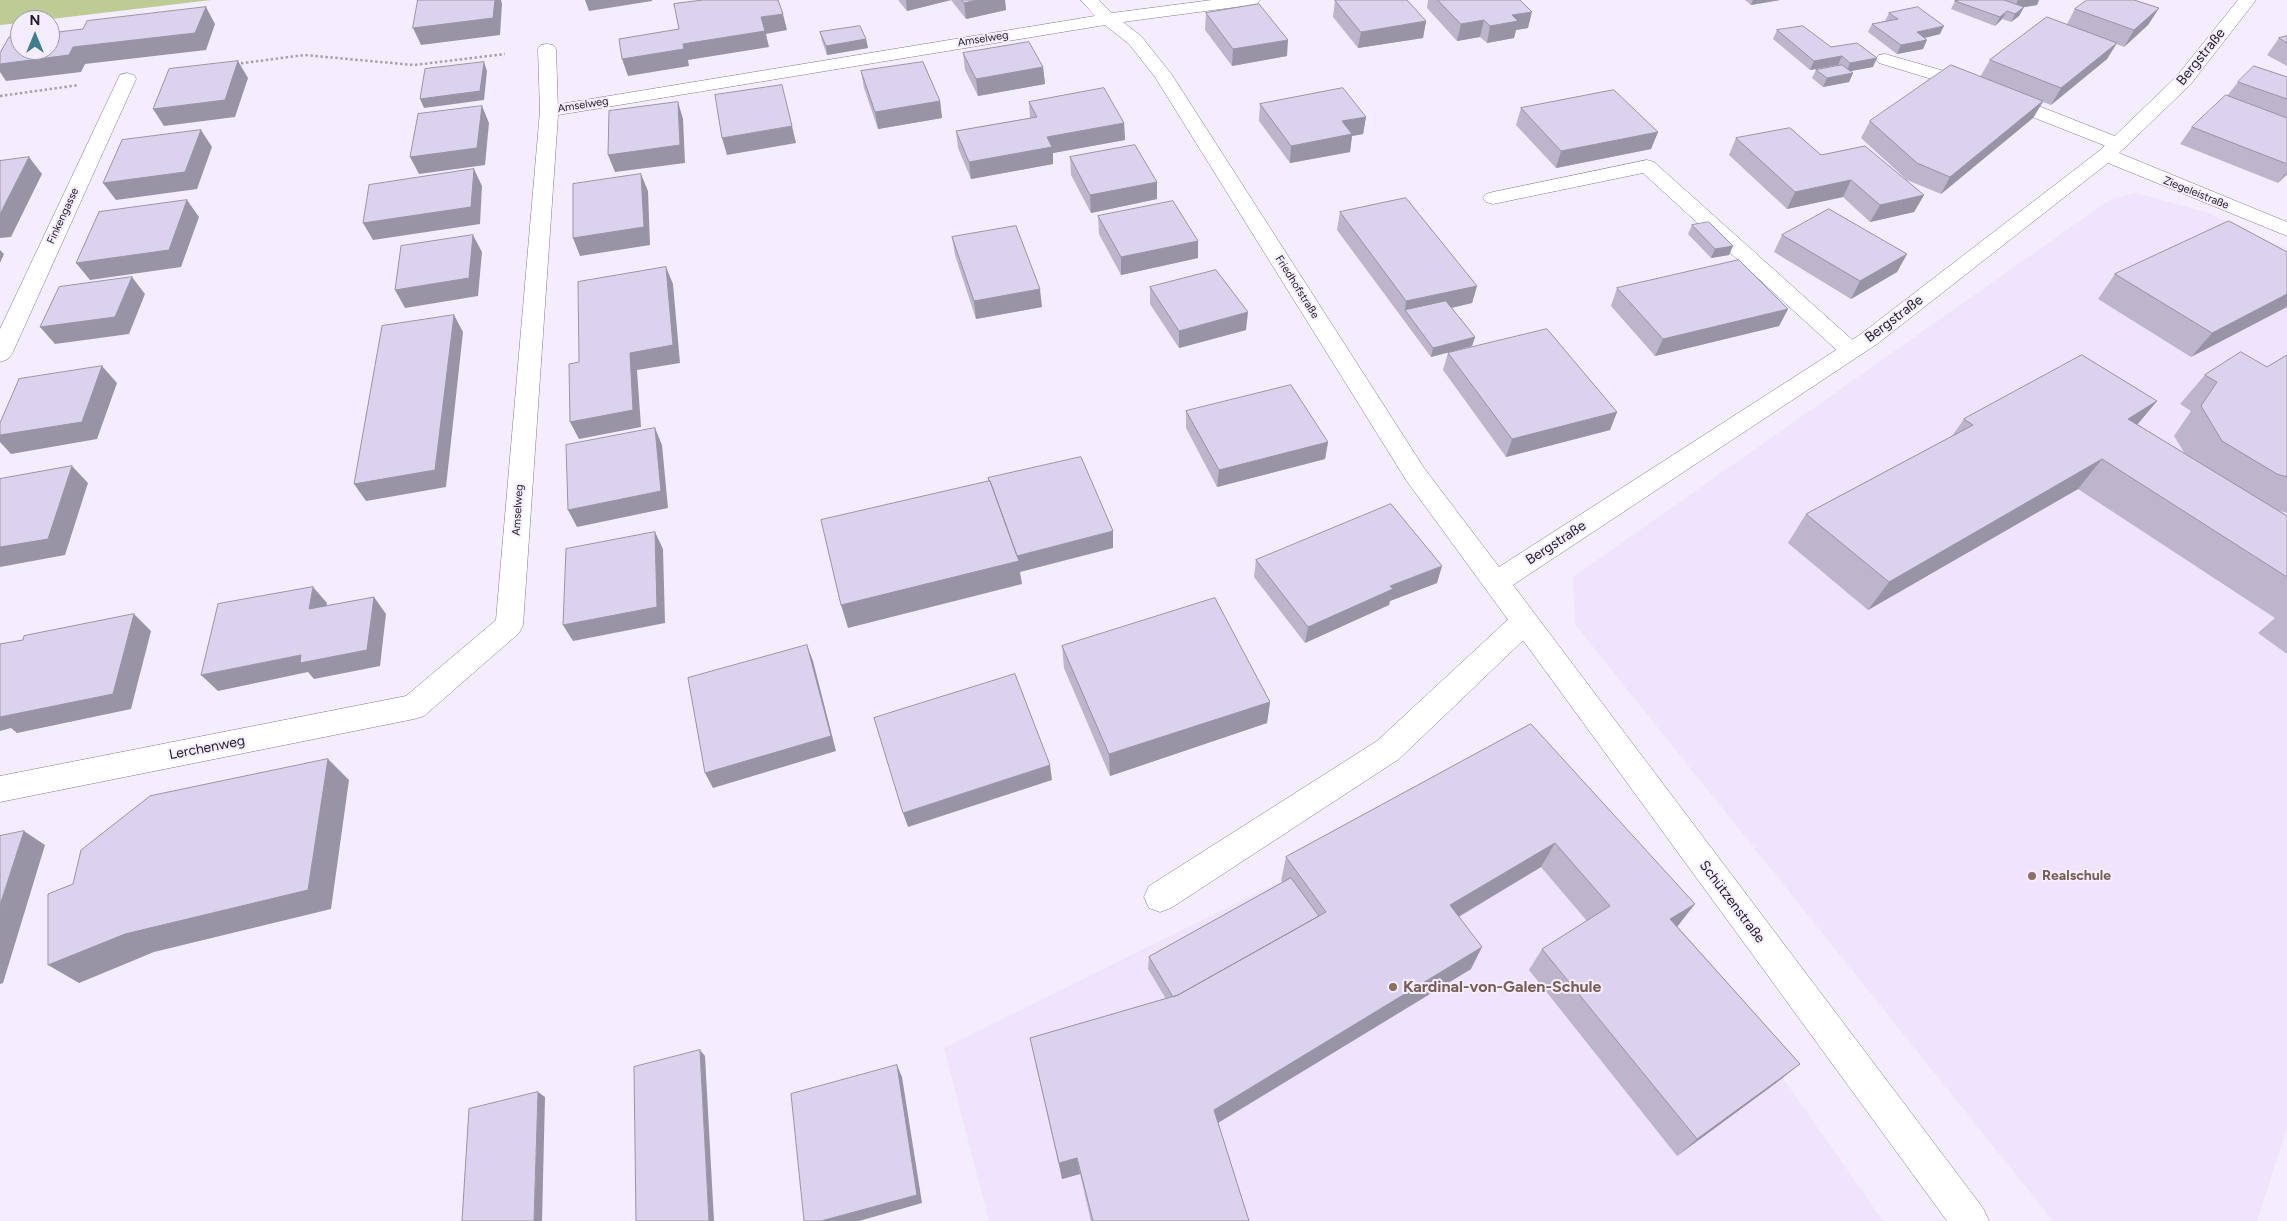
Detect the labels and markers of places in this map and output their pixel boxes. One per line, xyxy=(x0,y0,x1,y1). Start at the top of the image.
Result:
place label: Realschule xyxy=(2042,868,2111,884)
marker: Realschule xyxy=(2026,870,2038,882)
place label: Kardinal-von-Galen-Schule xyxy=(1403,977,1601,997)
marker: Kardinal-von-Galen-Schule xyxy=(1387,981,1399,993)

